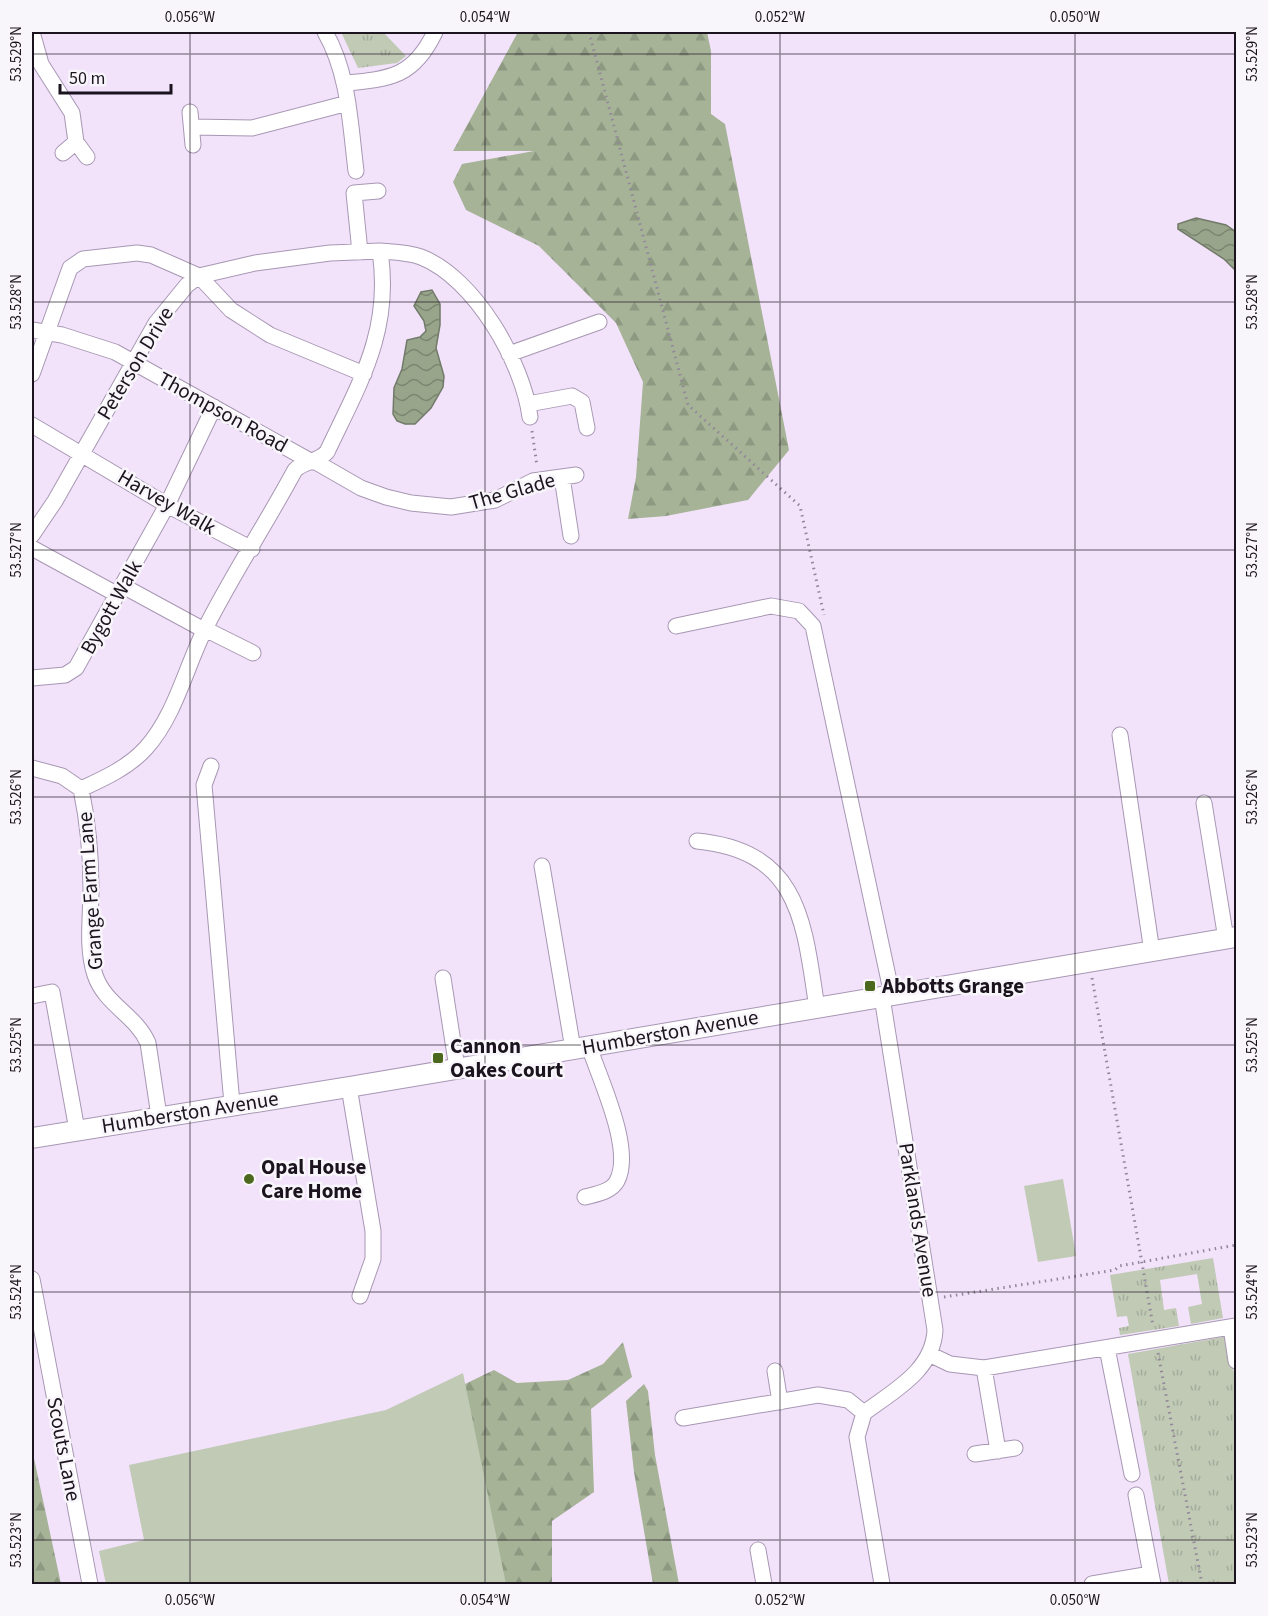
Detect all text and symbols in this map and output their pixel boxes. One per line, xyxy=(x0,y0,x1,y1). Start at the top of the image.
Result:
text: 0.056°W xyxy=(165,7,215,28)
text: 0.054°W xyxy=(460,7,510,28)
text: 0.052°W xyxy=(755,7,805,28)
text: 0.050°W xyxy=(1050,7,1100,28)
text: 53.529°N xyxy=(6,26,27,82)
text: 53.529°N xyxy=(1242,26,1263,82)
scale bar xyxy=(60,57,171,95)
text: 50 m xyxy=(69,66,105,91)
text: 53.528°N xyxy=(6,274,27,330)
text: 53.528°N xyxy=(1242,274,1263,330)
street label: Peterson Drive xyxy=(89,301,181,425)
street label: Thompson Road xyxy=(153,364,293,460)
street label: Harvey Walk xyxy=(112,462,222,543)
street label: The Glade xyxy=(465,464,559,518)
text: 53.527°N xyxy=(6,522,27,578)
text: 53.527°N xyxy=(1242,522,1263,578)
street label: Bygott Walk xyxy=(73,554,150,660)
text: 53.526°N xyxy=(6,769,27,825)
text: 53.526°N xyxy=(1242,769,1263,825)
street label: Grange Farm Lane xyxy=(70,811,110,971)
place label: Abbotts Grange xyxy=(881,971,1024,1001)
marker: Abbotts Grange xyxy=(863,979,877,993)
street label: Humberston Avenue xyxy=(579,1002,761,1062)
text: 53.525°N xyxy=(6,1017,27,1073)
text: 53.525°N xyxy=(1242,1017,1263,1073)
place label: Cannon Oakes Court xyxy=(450,1031,563,1085)
marker: Cannon Oakes Court xyxy=(431,1051,445,1065)
street label: Humberston Avenue xyxy=(99,1083,281,1141)
street label: Parklands Avenue xyxy=(891,1141,945,1299)
place label: Opal House Care Home xyxy=(261,1152,366,1206)
marker: Opal House Care Home xyxy=(242,1172,256,1186)
text: 53.524°N xyxy=(6,1264,27,1320)
text: 53.524°N xyxy=(1242,1264,1263,1320)
street label: Scouts Lane xyxy=(39,1394,89,1504)
text: 53.523°N xyxy=(6,1512,27,1568)
text: 53.523°N xyxy=(1242,1512,1263,1568)
text: 0.056°W xyxy=(165,1590,215,1611)
text: 0.054°W xyxy=(460,1590,510,1611)
text: 0.052°W xyxy=(755,1590,805,1611)
text: 0.050°W xyxy=(1050,1590,1100,1611)

